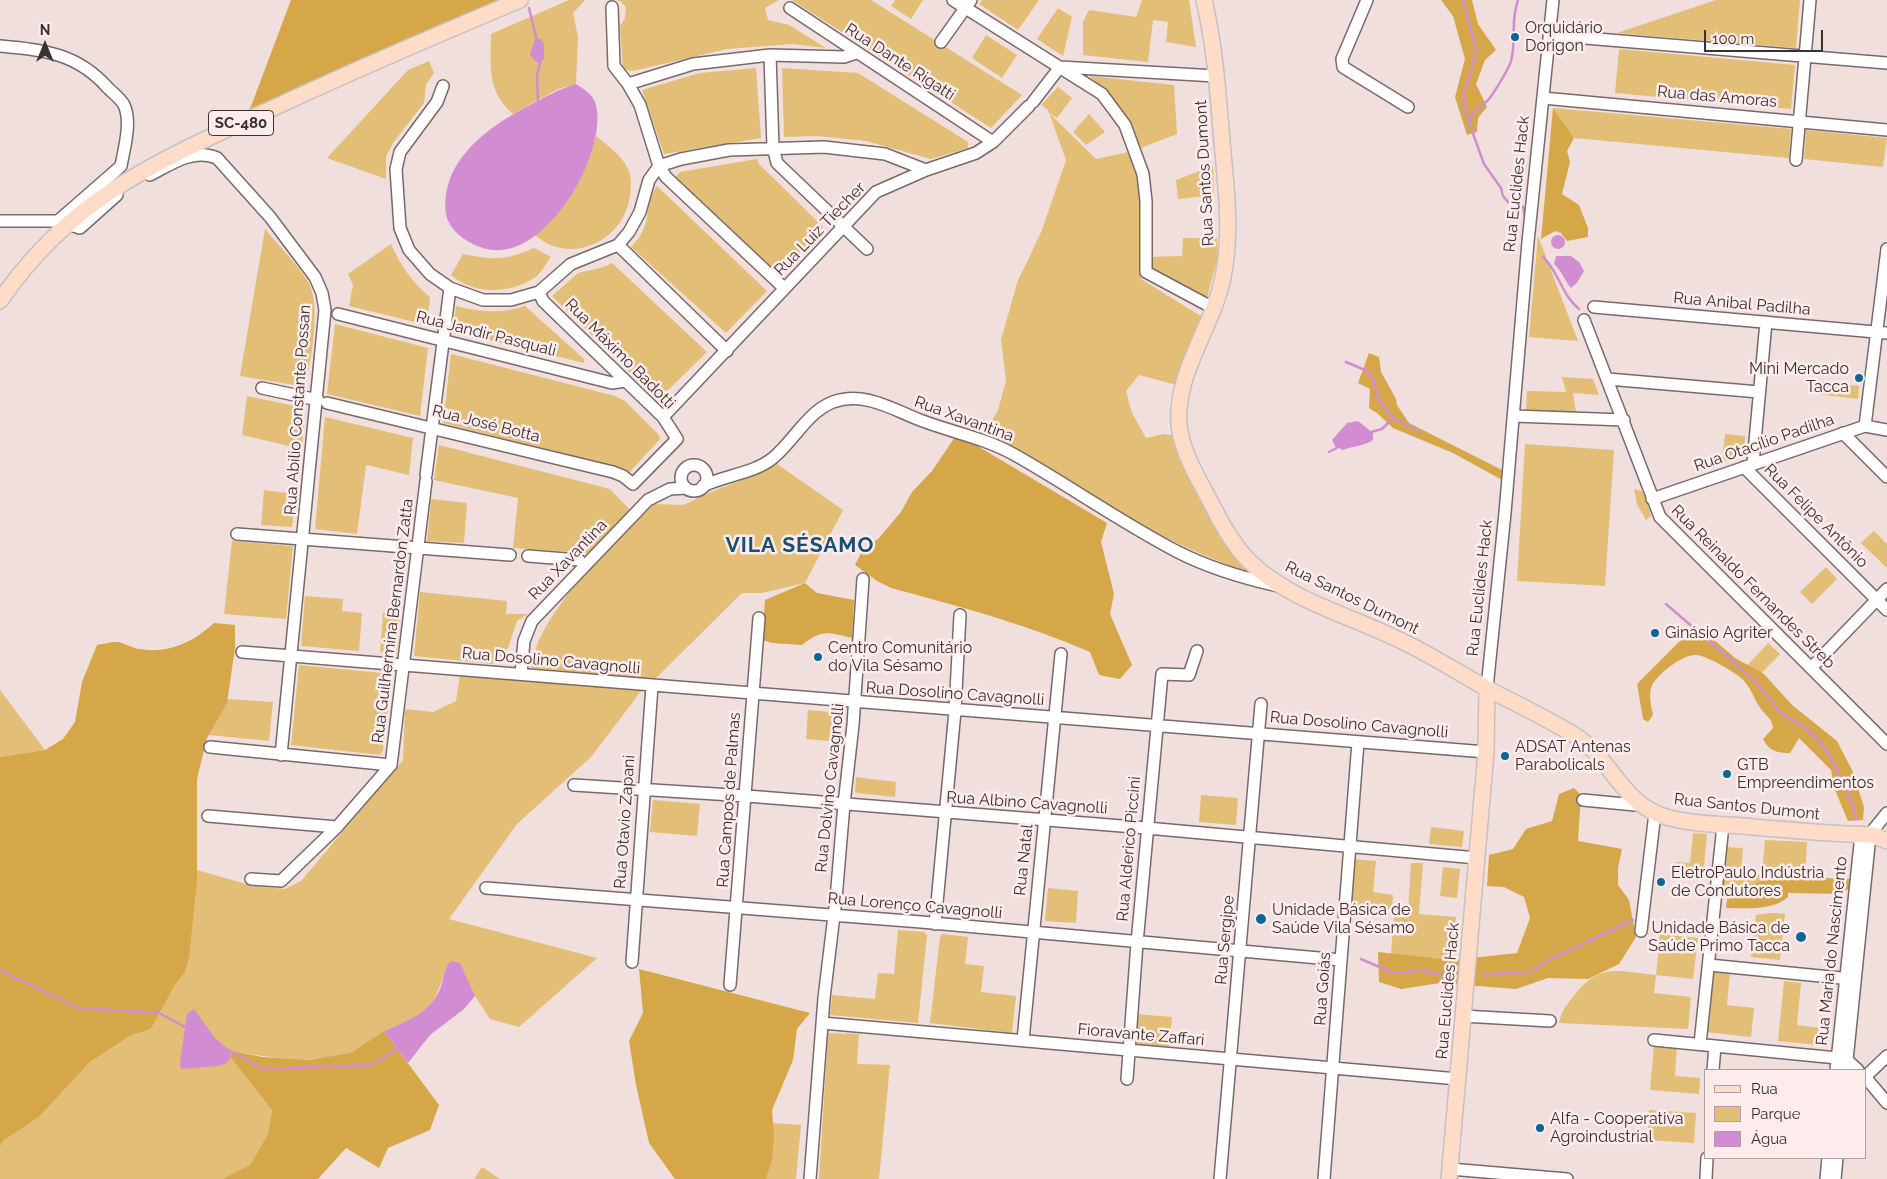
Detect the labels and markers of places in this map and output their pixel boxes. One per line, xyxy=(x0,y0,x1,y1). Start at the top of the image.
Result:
place label: Orquidário Dorigon xyxy=(1525,18,1603,56)
marker: Orquidário Dorigon xyxy=(1509,31,1521,43)
place label: Mini Mercado Tacca xyxy=(1749,359,1849,397)
marker: Mini Mercado Tacca xyxy=(1853,372,1865,384)
place label: Ginásio Agriter xyxy=(1665,623,1773,643)
marker: Ginásio Agriter xyxy=(1649,627,1661,639)
place label: Centro Comunitário do Vila Sésamo xyxy=(828,638,972,676)
marker: Centro Comunitário do Vila Sésamo xyxy=(812,651,824,663)
place label: ADSAT Antenas Parabolicals xyxy=(1515,737,1631,775)
marker: ADSAT Antenas Parabolicals xyxy=(1499,750,1511,762)
place label: GTB Empreendimentos xyxy=(1737,755,1874,793)
marker: GTB Empreendimentos xyxy=(1721,768,1733,780)
place label: EletroPaulo Indústria de Condutores xyxy=(1671,863,1824,901)
marker: EletroPaulo Indústria de Condutores xyxy=(1655,876,1667,888)
place label: Unidade Básica de Saúde Vila Sésamo xyxy=(1272,900,1415,938)
marker: Unidade Básica de Saúde Vila Sésamo xyxy=(1254,912,1268,926)
place label: Unidade Básica de Saúde Primo Tacca xyxy=(1648,918,1790,956)
marker: Unidade Básica de Saúde Primo Tacca xyxy=(1794,930,1808,944)
place label: Alfa - Cooperativa Agroindustrial xyxy=(1550,1109,1683,1147)
marker: Alfa - Cooperativa Agroindustrial xyxy=(1534,1122,1546,1134)

